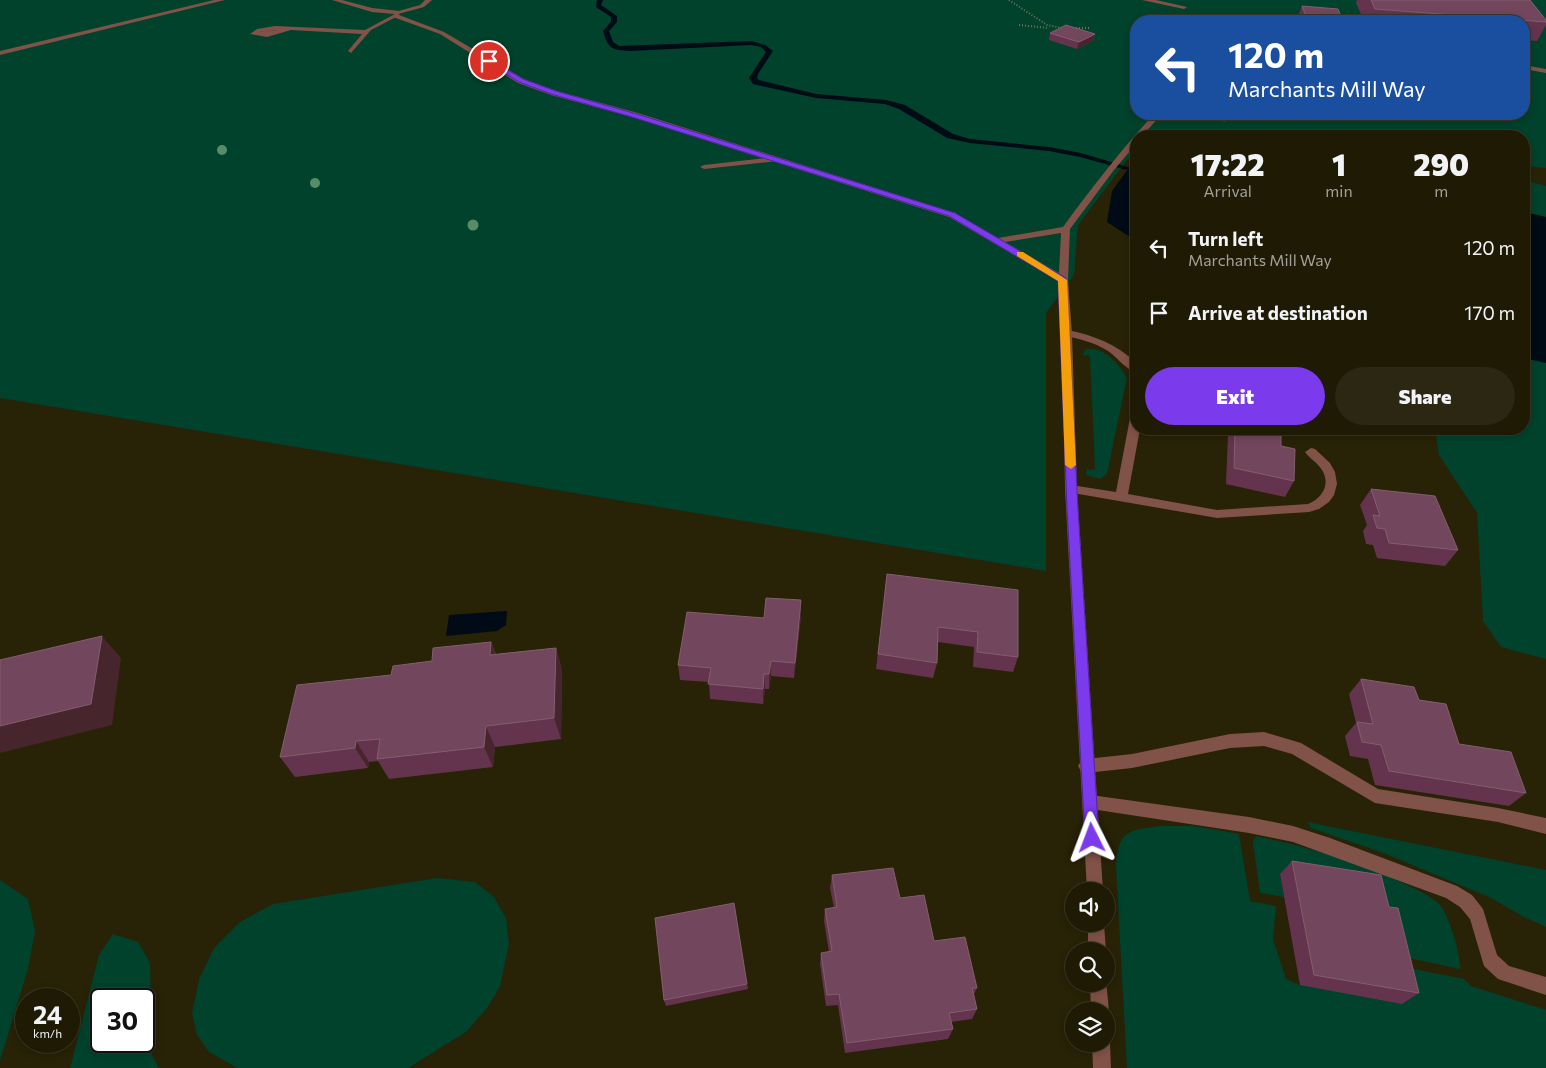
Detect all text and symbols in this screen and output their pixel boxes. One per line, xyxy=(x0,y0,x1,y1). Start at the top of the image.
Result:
text: 120 m xyxy=(1228,32,1324,75)
icon: left xyxy=(1145,35,1210,100)
pin xyxy=(468,40,510,82)
icon: arrive xyxy=(475,47,503,75)
text: Marchants Mill Way xyxy=(1228,75,1426,102)
text: 17:22 xyxy=(1191,145,1265,182)
text: 1 xyxy=(1332,145,1346,182)
text: 290 xyxy=(1413,145,1469,182)
text: Arrival xyxy=(1203,181,1252,200)
text: min xyxy=(1325,181,1353,200)
text: m xyxy=(1434,181,1448,200)
text: Turn left xyxy=(1188,227,1263,250)
icon: left xyxy=(1145,234,1173,262)
text: 120 m xyxy=(1464,236,1515,259)
text: Marchants Mill Way xyxy=(1188,250,1332,269)
icon: arrive xyxy=(1145,299,1173,327)
text: Arrive at destination xyxy=(1188,301,1368,324)
text: 170 m xyxy=(1464,301,1515,324)
button: Exit xyxy=(1145,367,1325,425)
button: Share xyxy=(1335,367,1515,425)
position arrow xyxy=(1065,811,1117,863)
map controls xyxy=(1065,882,1115,1052)
button: sound xyxy=(1065,882,1115,932)
button: search xyxy=(1065,942,1115,992)
speed limit sign: 30 xyxy=(90,988,155,1053)
text: 24 xyxy=(33,999,62,1029)
button: layers xyxy=(1065,1002,1115,1052)
text: km/h xyxy=(33,1026,62,1040)

